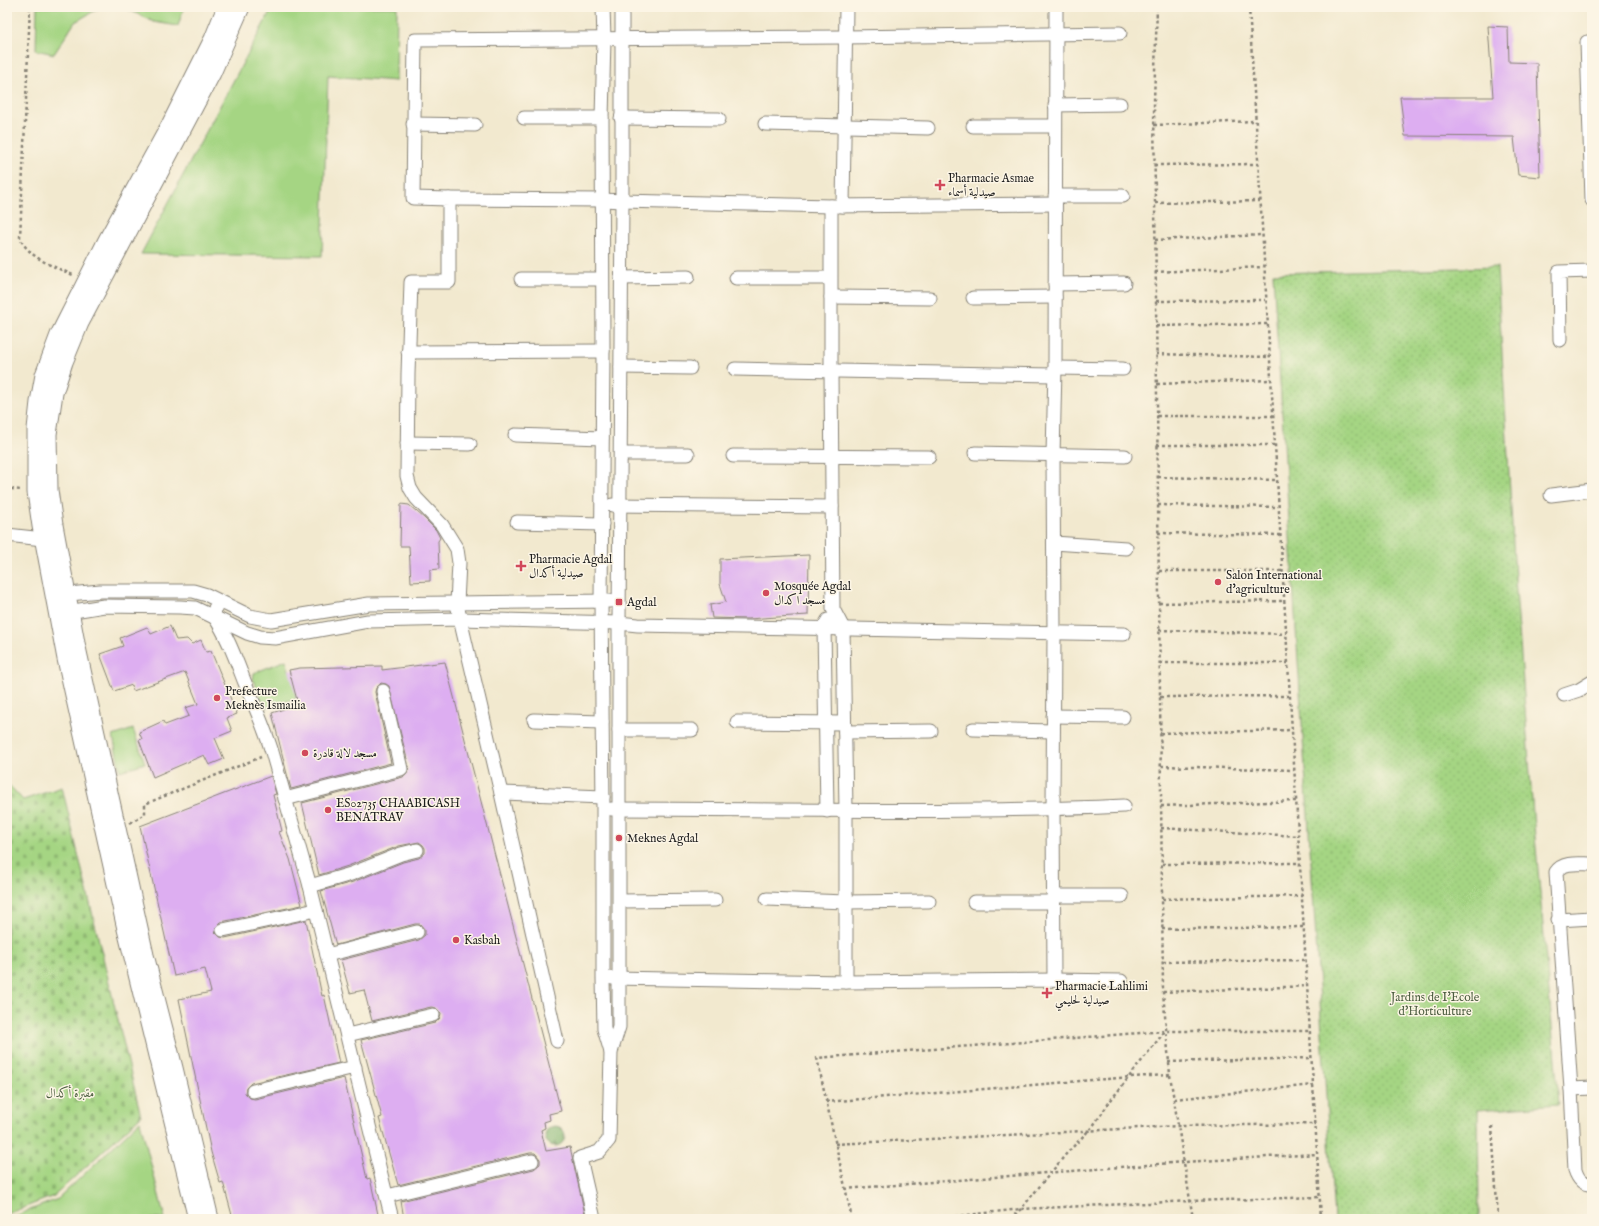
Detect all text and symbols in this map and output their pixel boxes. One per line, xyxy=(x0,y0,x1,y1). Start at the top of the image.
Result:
place label: Pharmacie Asmae صيدلية أسماء xyxy=(948,171,1035,200)
marker: Pharmacie Asmae صيدلية أسماء xyxy=(935,180,945,190)
place label: Pharmacie Agdal صيدلية أكدال xyxy=(529,552,613,581)
marker: Pharmacie Agdal صيدلية أكدال xyxy=(516,561,526,571)
place label: Salon International d'agriculture xyxy=(1226,568,1322,597)
marker: Salon International d'agriculture xyxy=(1213,577,1223,587)
place label: Mosquée Agdal مسجد اكدال xyxy=(774,579,852,608)
marker: Mosquée Agdal مسجد اكدال xyxy=(761,588,771,598)
place label: Agdal xyxy=(626,595,657,610)
marker: Agdal xyxy=(614,597,624,607)
place label: Prefecture Meknès Ismailia xyxy=(225,684,306,713)
marker: Prefecture Meknès Ismailia xyxy=(212,693,222,703)
place label: مسجد لالة قادرة xyxy=(313,746,377,761)
marker: مسجد لالة قادرة xyxy=(300,748,310,758)
place label: ES02735 CHAABICASH BENATRAV xyxy=(336,796,460,825)
marker: ES02735 CHAABICASH BENATRAV xyxy=(323,805,333,815)
place label: Meknes Agdal xyxy=(627,831,699,846)
marker: Meknes Agdal xyxy=(614,833,624,843)
place label: Kasbah xyxy=(464,933,501,948)
marker: Kasbah xyxy=(451,935,461,945)
place label: Pharmacie Lahlimi صيدلية لحليمي xyxy=(1055,979,1148,1012)
marker: Pharmacie Lahlimi صيدلية لحليمي xyxy=(1042,988,1052,998)
park label: Jardins de I'Ecole d'Horticulture xyxy=(1389,990,1480,1019)
park label: مقبرة أكدال xyxy=(46,1085,94,1101)

